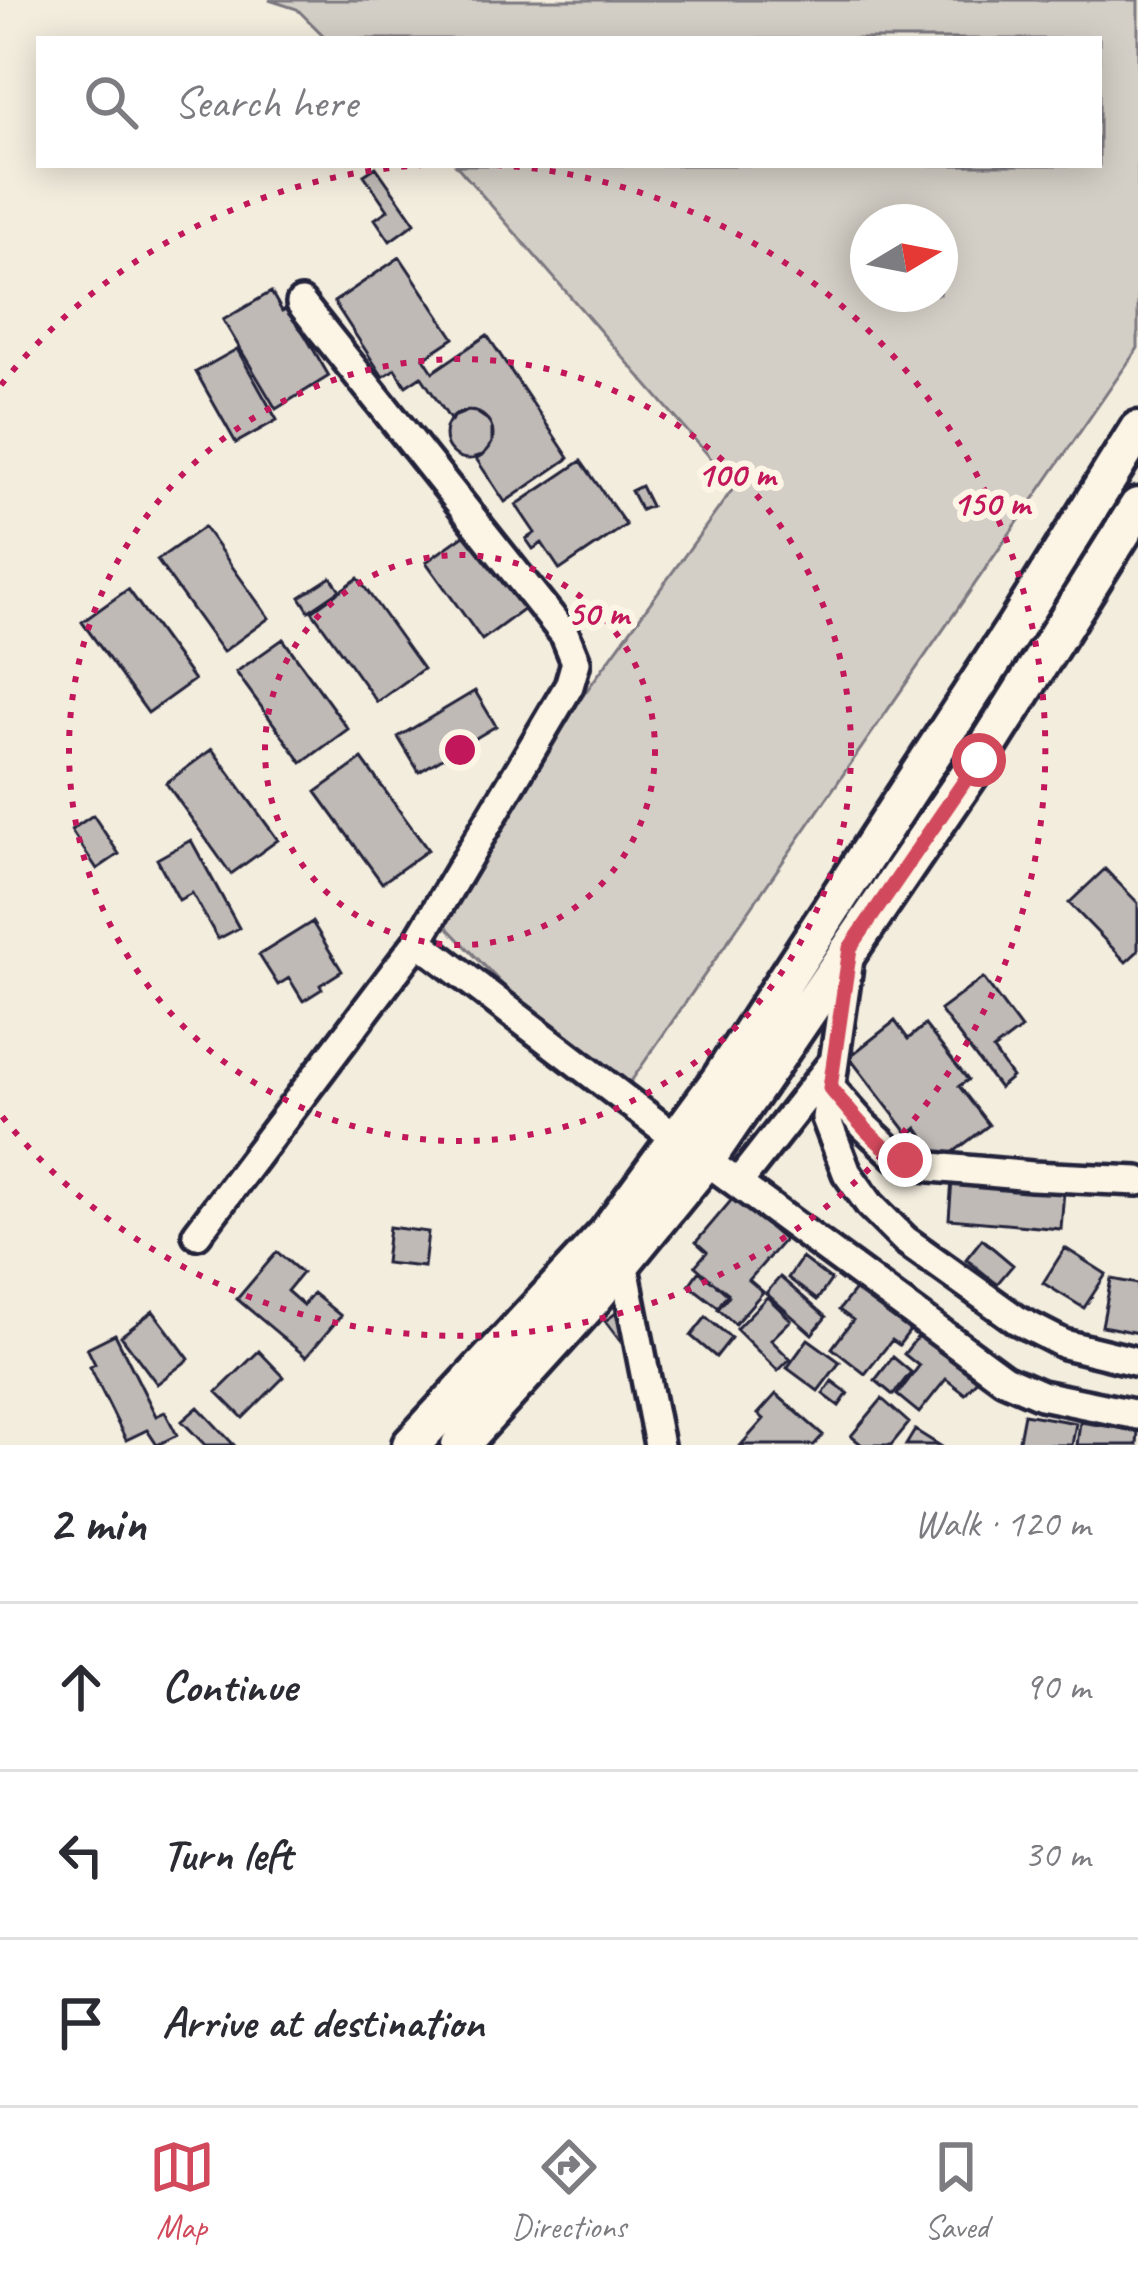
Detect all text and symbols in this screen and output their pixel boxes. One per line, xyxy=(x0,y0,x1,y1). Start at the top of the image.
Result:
search box xyxy=(36,36,1102,168)
icon: search xyxy=(78,69,144,135)
text: Search here xyxy=(174,74,357,131)
north arrow xyxy=(850,204,958,312)
text: 100 m xyxy=(697,451,778,497)
text: 150 m xyxy=(952,480,1033,526)
text: 50 m xyxy=(567,590,632,636)
centre of rings xyxy=(439,729,481,771)
route start xyxy=(952,733,1006,787)
route end xyxy=(878,1133,932,1187)
text: 2 min xyxy=(48,1491,146,1555)
text: Walk · 120 m xyxy=(914,1499,1090,1548)
icon: ahead xyxy=(48,1654,114,1720)
text: Continue xyxy=(162,1658,296,1715)
text: 90 m xyxy=(1024,1662,1090,1711)
icon: left xyxy=(48,1822,114,1888)
text: Turn left xyxy=(162,1826,292,1883)
text: 30 m xyxy=(1024,1830,1090,1879)
icon: arrive xyxy=(48,1990,114,2056)
text: Arrive at destination xyxy=(162,1994,484,2051)
tab: Map xyxy=(149,2134,215,2248)
tab: Directions xyxy=(512,2134,626,2248)
tab: Saved xyxy=(923,2134,989,2248)

